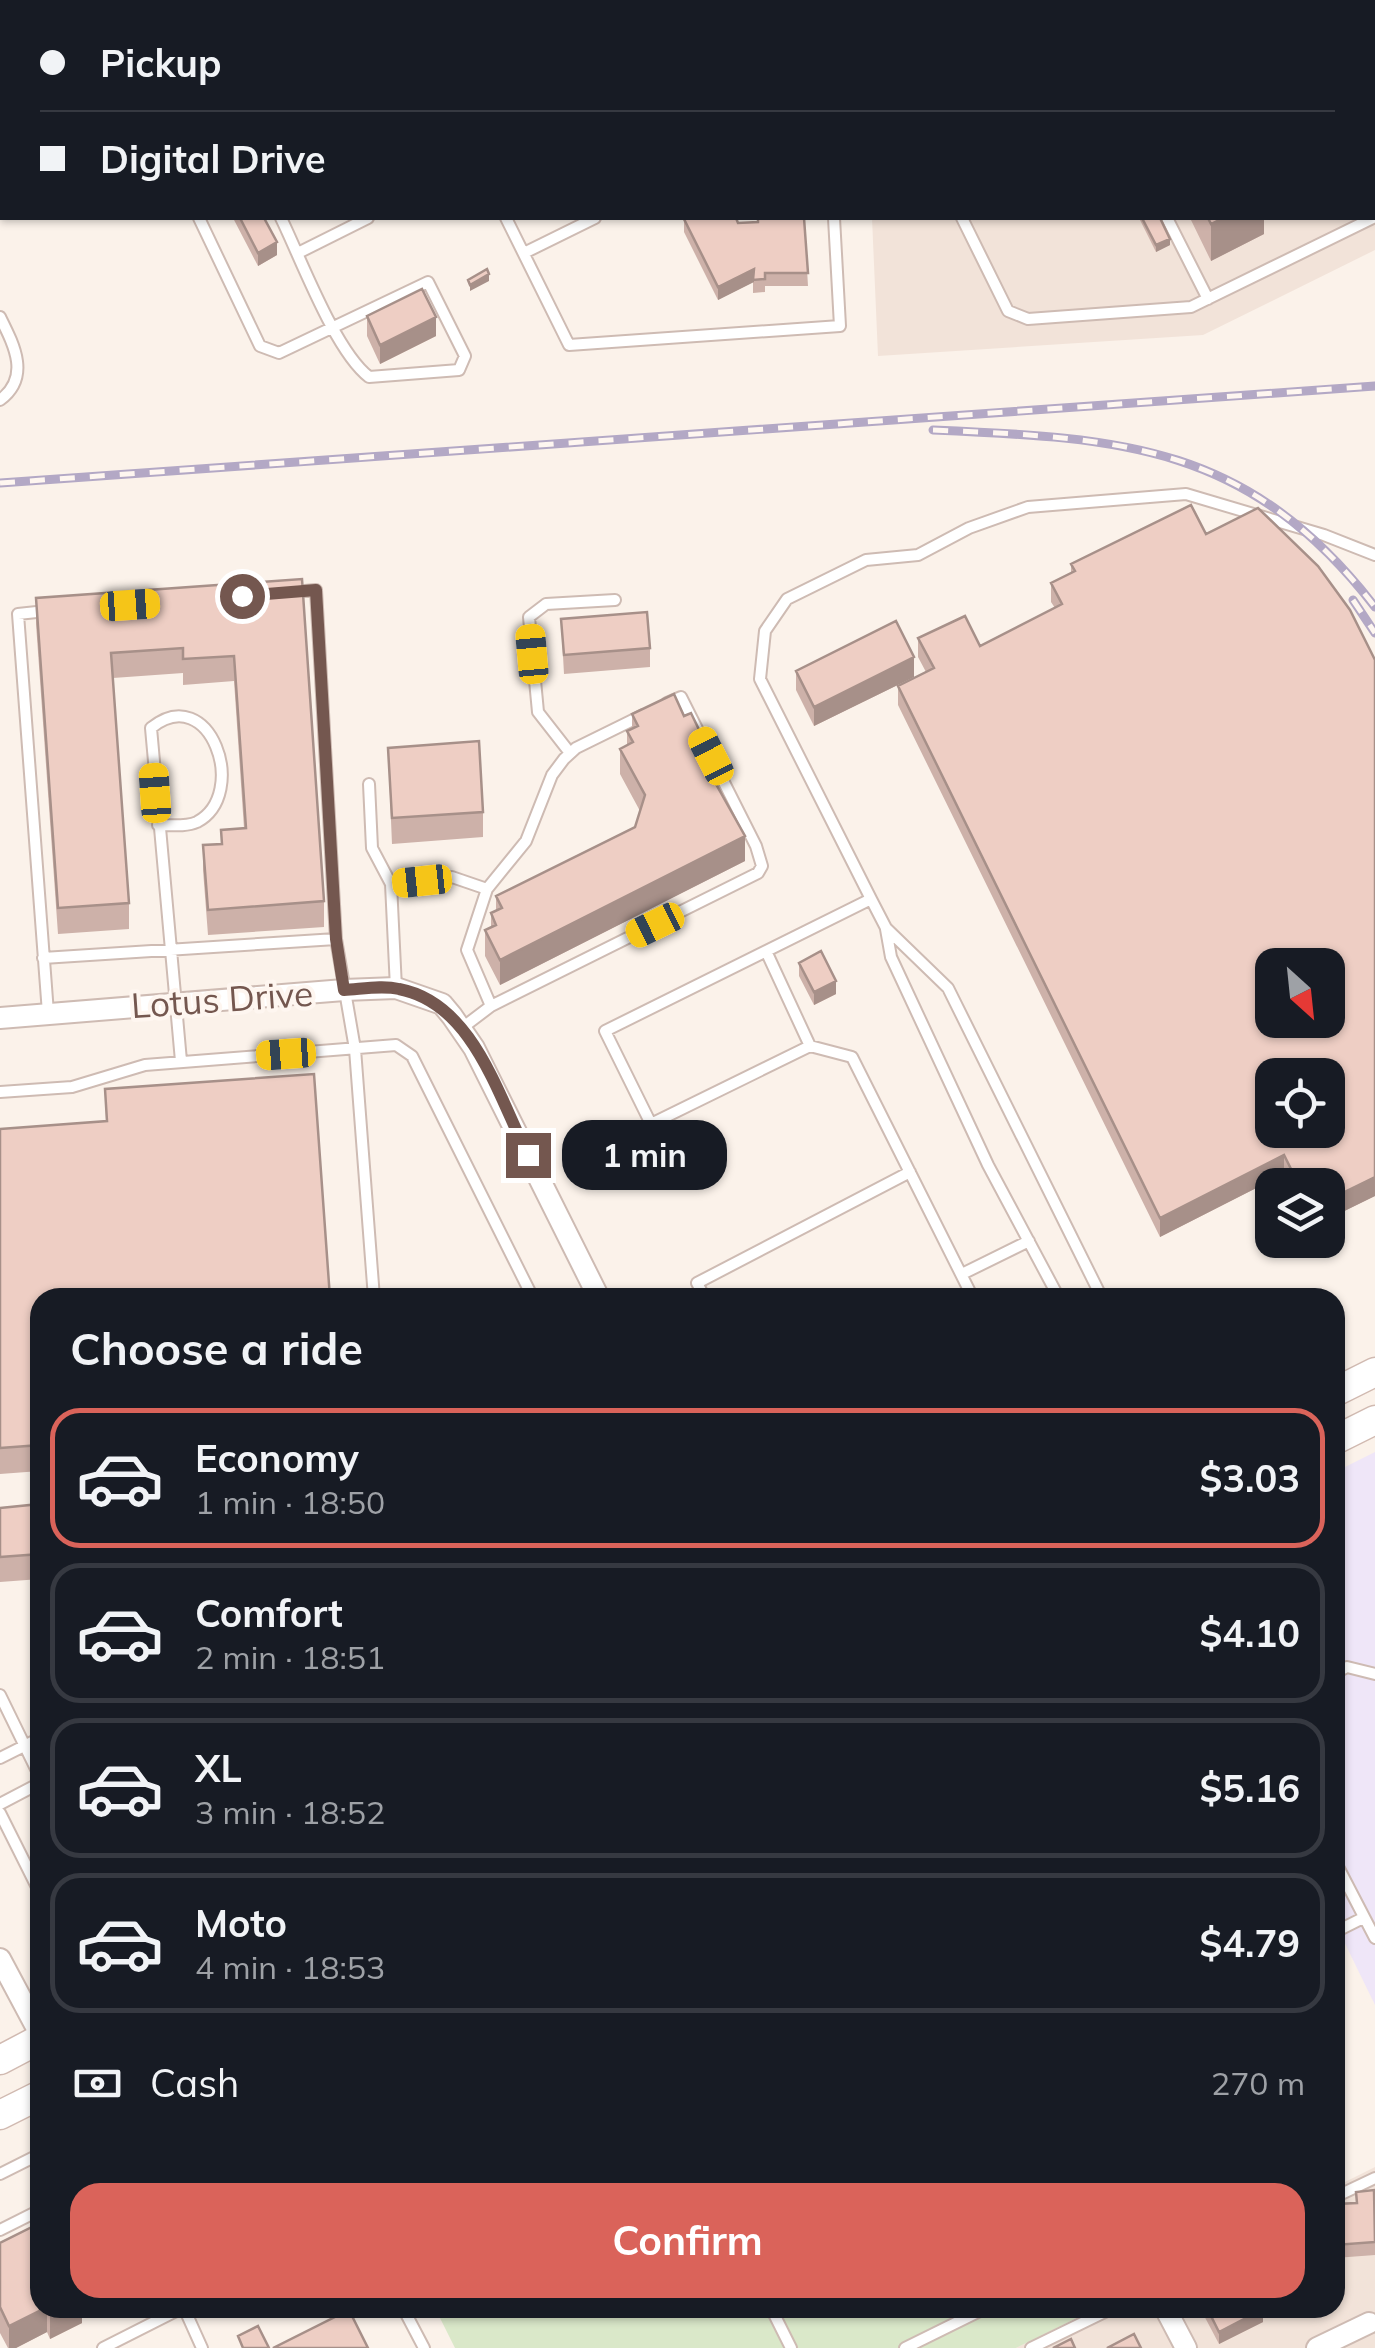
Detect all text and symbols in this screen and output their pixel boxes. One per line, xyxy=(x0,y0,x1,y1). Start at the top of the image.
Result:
text: Pickup xyxy=(100,39,222,87)
text: Digital Drive xyxy=(100,135,326,183)
route start xyxy=(220,574,265,619)
car xyxy=(99,588,161,622)
car xyxy=(514,623,550,685)
car xyxy=(684,722,738,790)
car xyxy=(138,762,172,824)
car xyxy=(391,863,453,899)
car xyxy=(621,898,689,952)
north arrow xyxy=(1255,948,1345,1038)
map controls xyxy=(1255,948,1345,1258)
street label: Lotus Drive xyxy=(130,971,314,1027)
car xyxy=(255,1037,317,1071)
button: locate xyxy=(1255,1058,1345,1148)
callout: 1 min xyxy=(563,1120,728,1190)
route end xyxy=(506,1133,551,1178)
text: 1 min xyxy=(602,1135,687,1175)
button: layers xyxy=(1255,1168,1345,1258)
text: Choose a ride xyxy=(70,1320,363,1376)
icon: car xyxy=(75,1433,165,1523)
text: Economy xyxy=(195,1434,359,1482)
text: $3.03 xyxy=(1199,1454,1300,1502)
text: 1 min · 18:50 xyxy=(195,1482,385,1522)
icon: car xyxy=(75,1588,165,1678)
text: Comfort xyxy=(195,1589,343,1637)
text: $4.10 xyxy=(1199,1609,1300,1657)
text: 2 min · 18:51 xyxy=(195,1637,385,1677)
icon: car xyxy=(75,1743,165,1833)
text: XL xyxy=(195,1744,242,1792)
text: $5.16 xyxy=(1199,1764,1300,1812)
text: 3 min · 18:52 xyxy=(195,1792,385,1832)
icon: car xyxy=(75,1898,165,1988)
text: Moto xyxy=(195,1899,287,1947)
text: $4.79 xyxy=(1199,1919,1300,1967)
text: 4 min · 18:53 xyxy=(195,1947,385,1987)
icon: cash xyxy=(70,2056,125,2111)
text: Cash xyxy=(150,2059,239,2107)
text: 270 m xyxy=(1211,2063,1305,2103)
button: Confirm xyxy=(70,2183,1305,2298)

